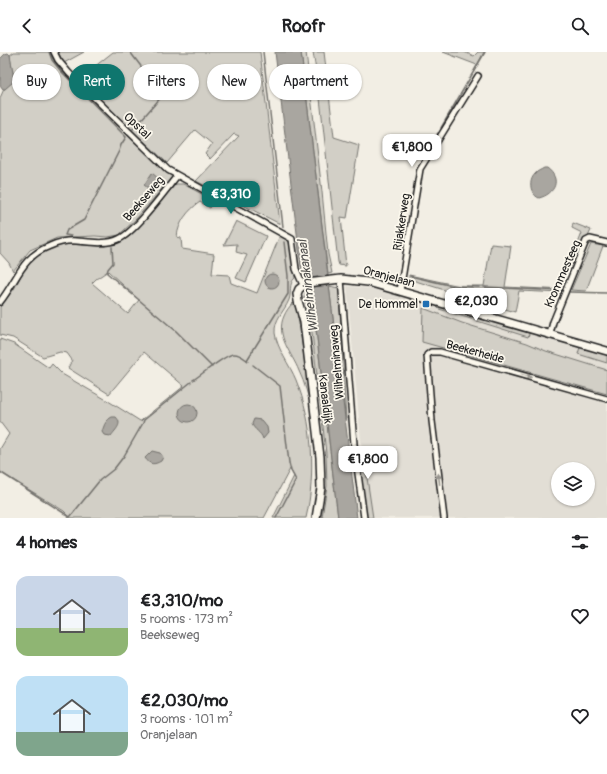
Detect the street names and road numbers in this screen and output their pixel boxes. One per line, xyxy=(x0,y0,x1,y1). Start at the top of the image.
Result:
street label: Opstal xyxy=(120,110,154,143)
street label: Beekseweg xyxy=(120,173,168,225)
street label: Rijakkerweg xyxy=(390,192,414,252)
street label: Krommesteeg xyxy=(541,238,585,310)
street label: Oranjelaan xyxy=(361,263,417,291)
street label: Wilhelminaweg xyxy=(326,324,348,400)
street label: Beekerheide xyxy=(444,337,506,367)
street label: Kanaaldijk xyxy=(315,374,335,424)

